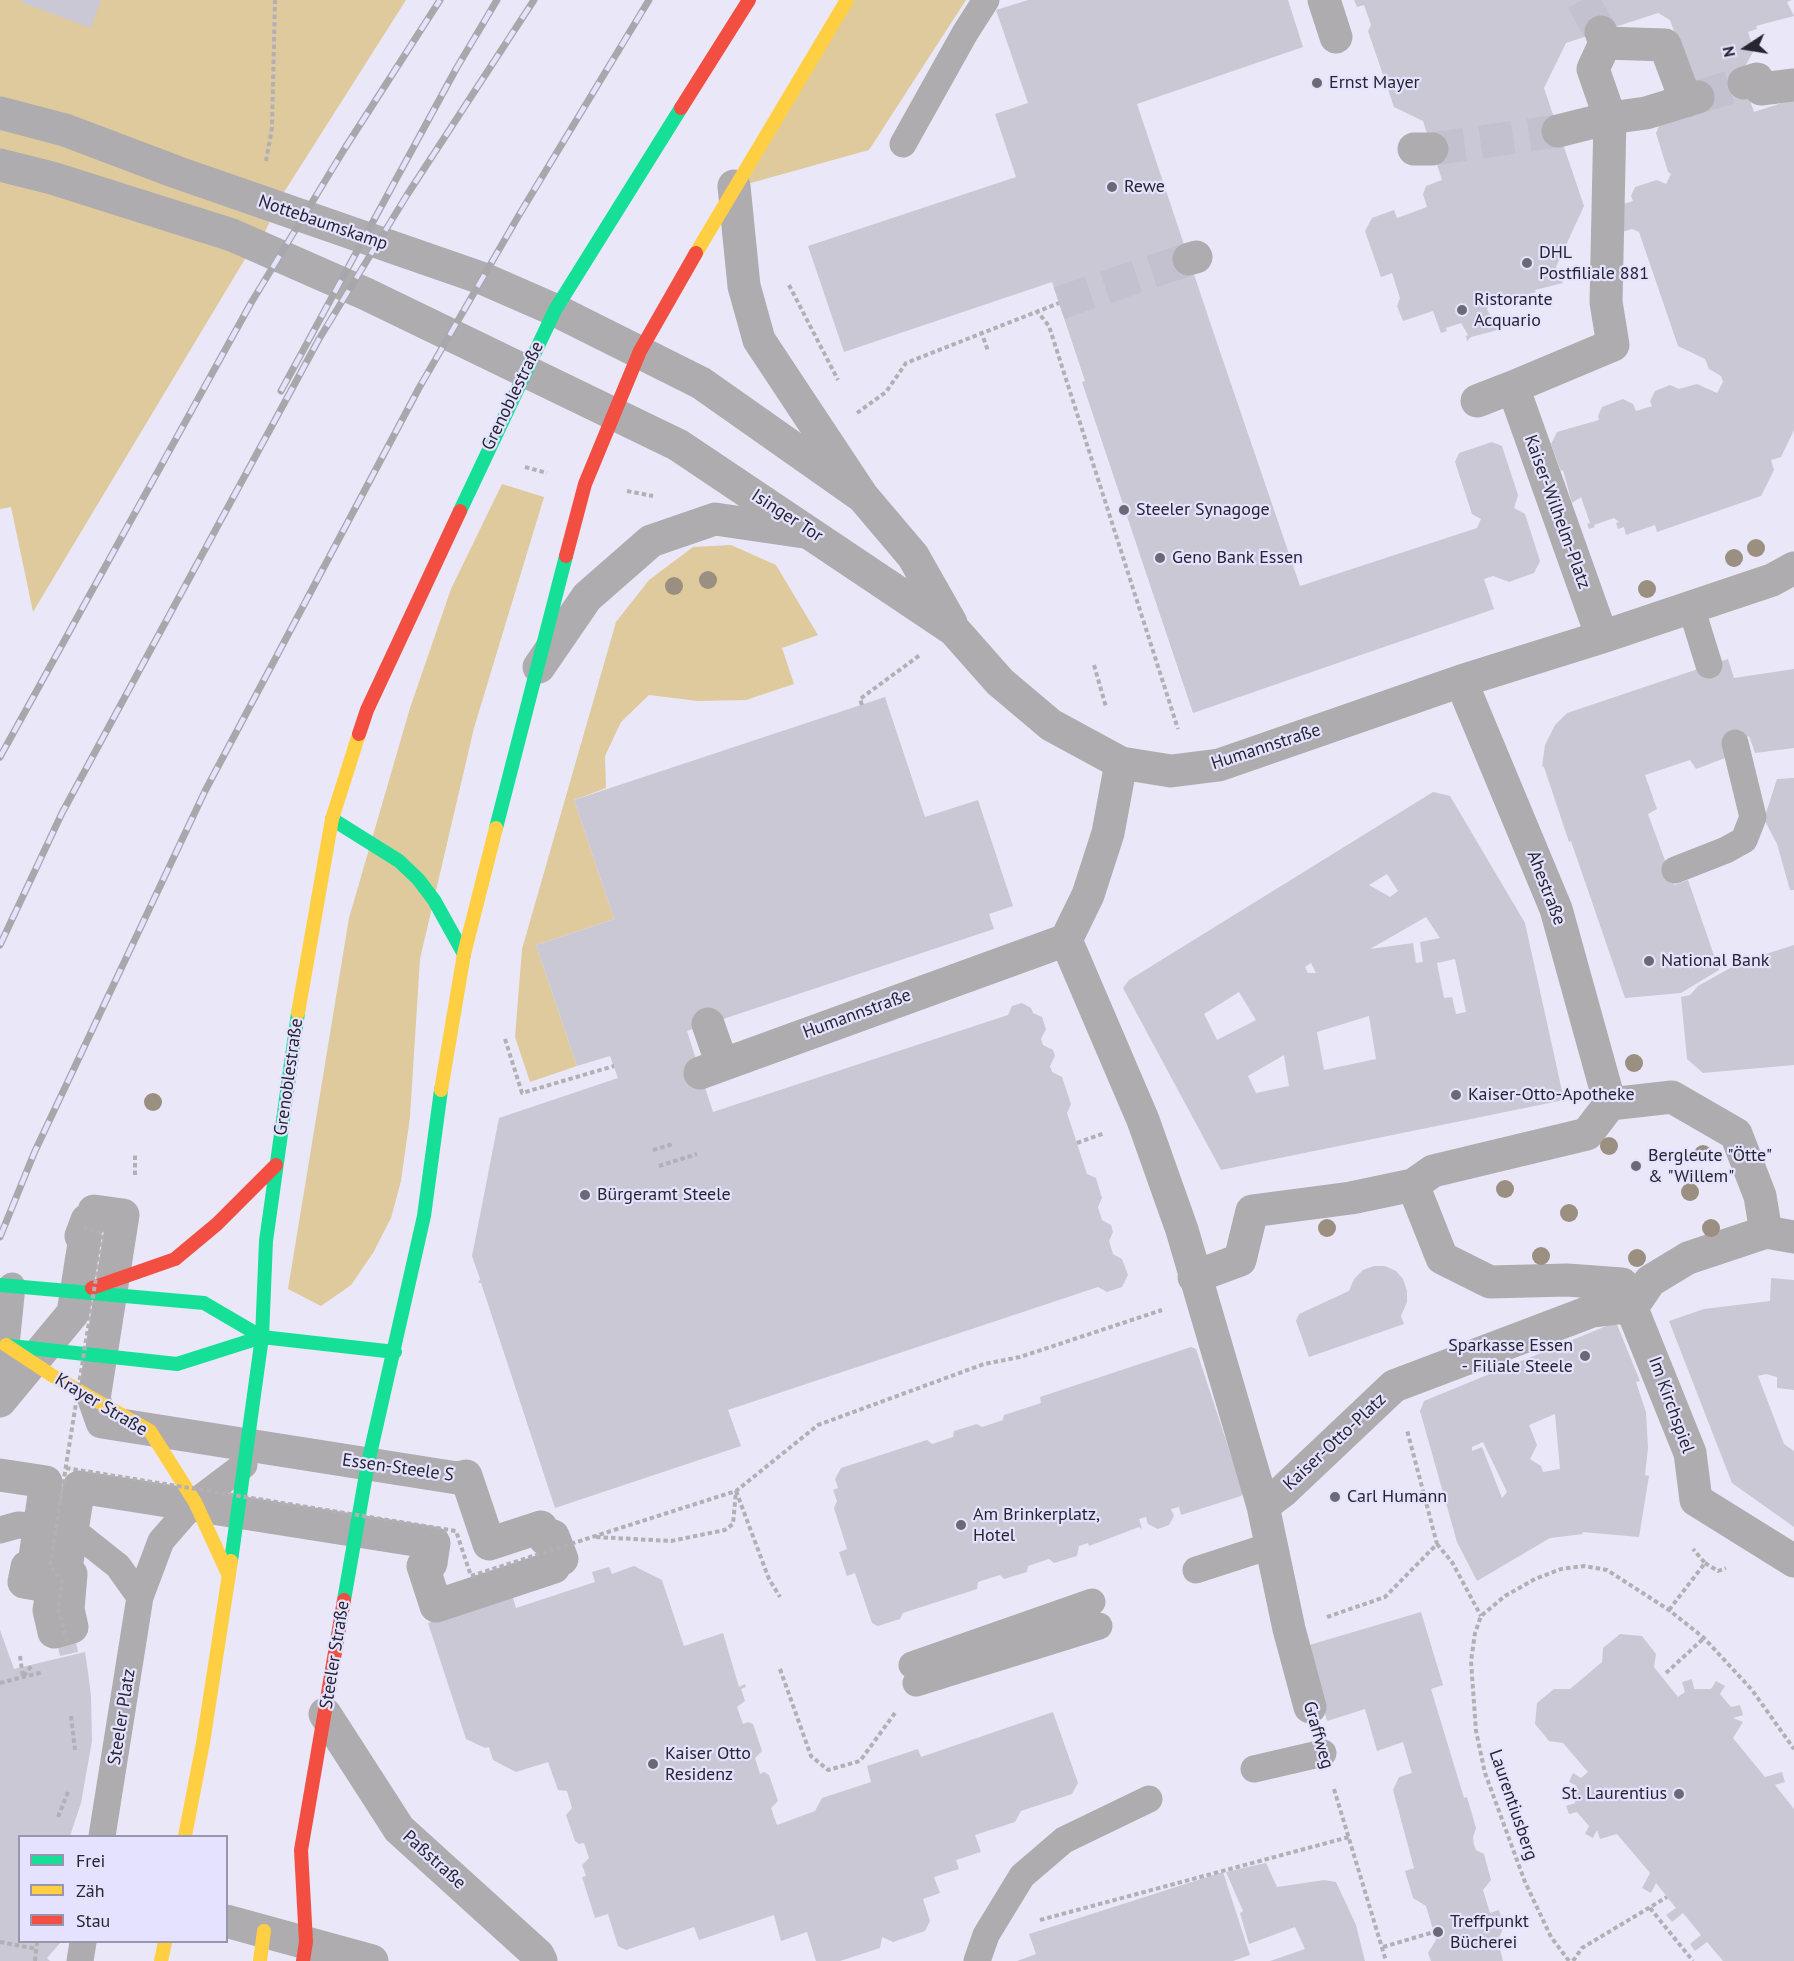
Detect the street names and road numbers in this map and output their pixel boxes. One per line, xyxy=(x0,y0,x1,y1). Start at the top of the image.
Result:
street label: Nottebaumskamp xyxy=(255,191,391,255)
street label: Grenoblestraße xyxy=(477,338,549,454)
street label: Kaiser-Wilhelm-Platz xyxy=(1519,432,1595,592)
street label: Isinger Tor xyxy=(747,485,827,547)
street label: Humannstraße xyxy=(1209,719,1323,775)
street label: Ahestraße xyxy=(1522,848,1570,928)
street label: Humannstraße xyxy=(800,984,914,1044)
street label: Grenoblestraße xyxy=(270,1017,308,1137)
street label: Im Kirchspiel xyxy=(1644,1354,1698,1456)
street label: Krayer Straße xyxy=(51,1369,151,1441)
street label: Kaiser-Otto-Platz xyxy=(1279,1389,1391,1495)
street label: Essen-Steele S xyxy=(341,1449,455,1487)
street label: Steeler Straße xyxy=(316,1599,354,1711)
street label: Steeler Platz xyxy=(104,1667,140,1767)
street label: Graffweg xyxy=(1298,1699,1338,1771)
street label: Laurentiusberg xyxy=(1484,1747,1542,1863)
street label: Paßstraße xyxy=(398,1826,470,1894)

